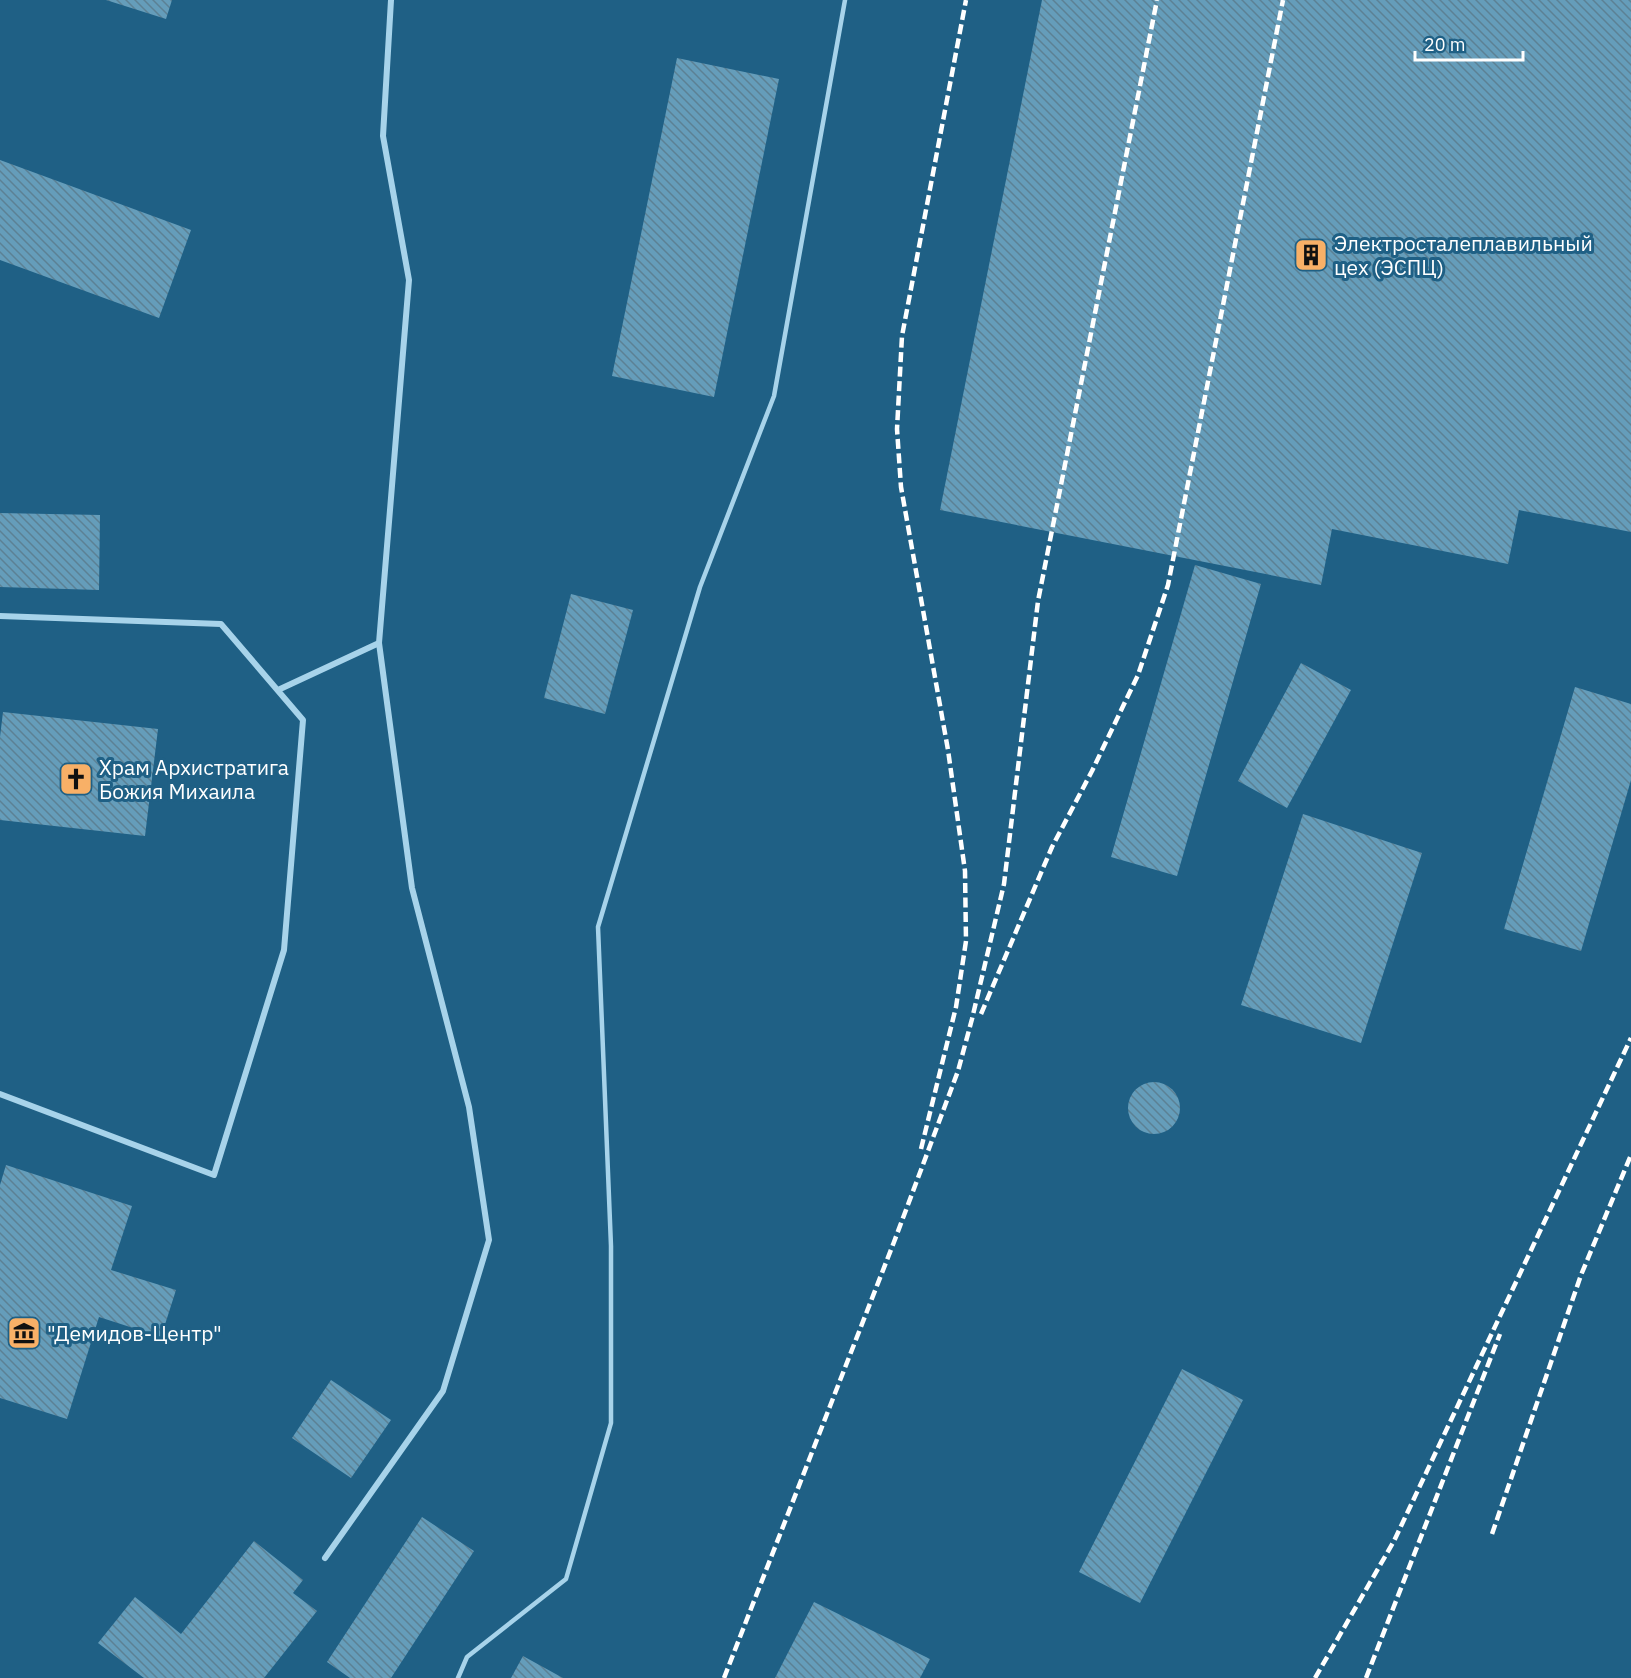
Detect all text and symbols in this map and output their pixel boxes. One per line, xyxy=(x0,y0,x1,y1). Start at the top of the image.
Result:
scale bar xyxy=(1415,24,1523,62)
text: 20 m xyxy=(1424,33,1466,56)
place label: Электросталеплавильный цех (ЭСПЦ) xyxy=(1334,229,1593,281)
building icon: Электросталеплавильный цех (ЭСПЦ) xyxy=(1293,237,1329,273)
place label: Храм Архистратига Божия Михаила xyxy=(99,753,289,805)
church icon: Храм Архистратига Божия Михаила xyxy=(58,761,94,797)
museum icon: "Демидов-Центр" xyxy=(6,1315,42,1351)
place label: "Демидов-Центр" xyxy=(47,1319,222,1347)

